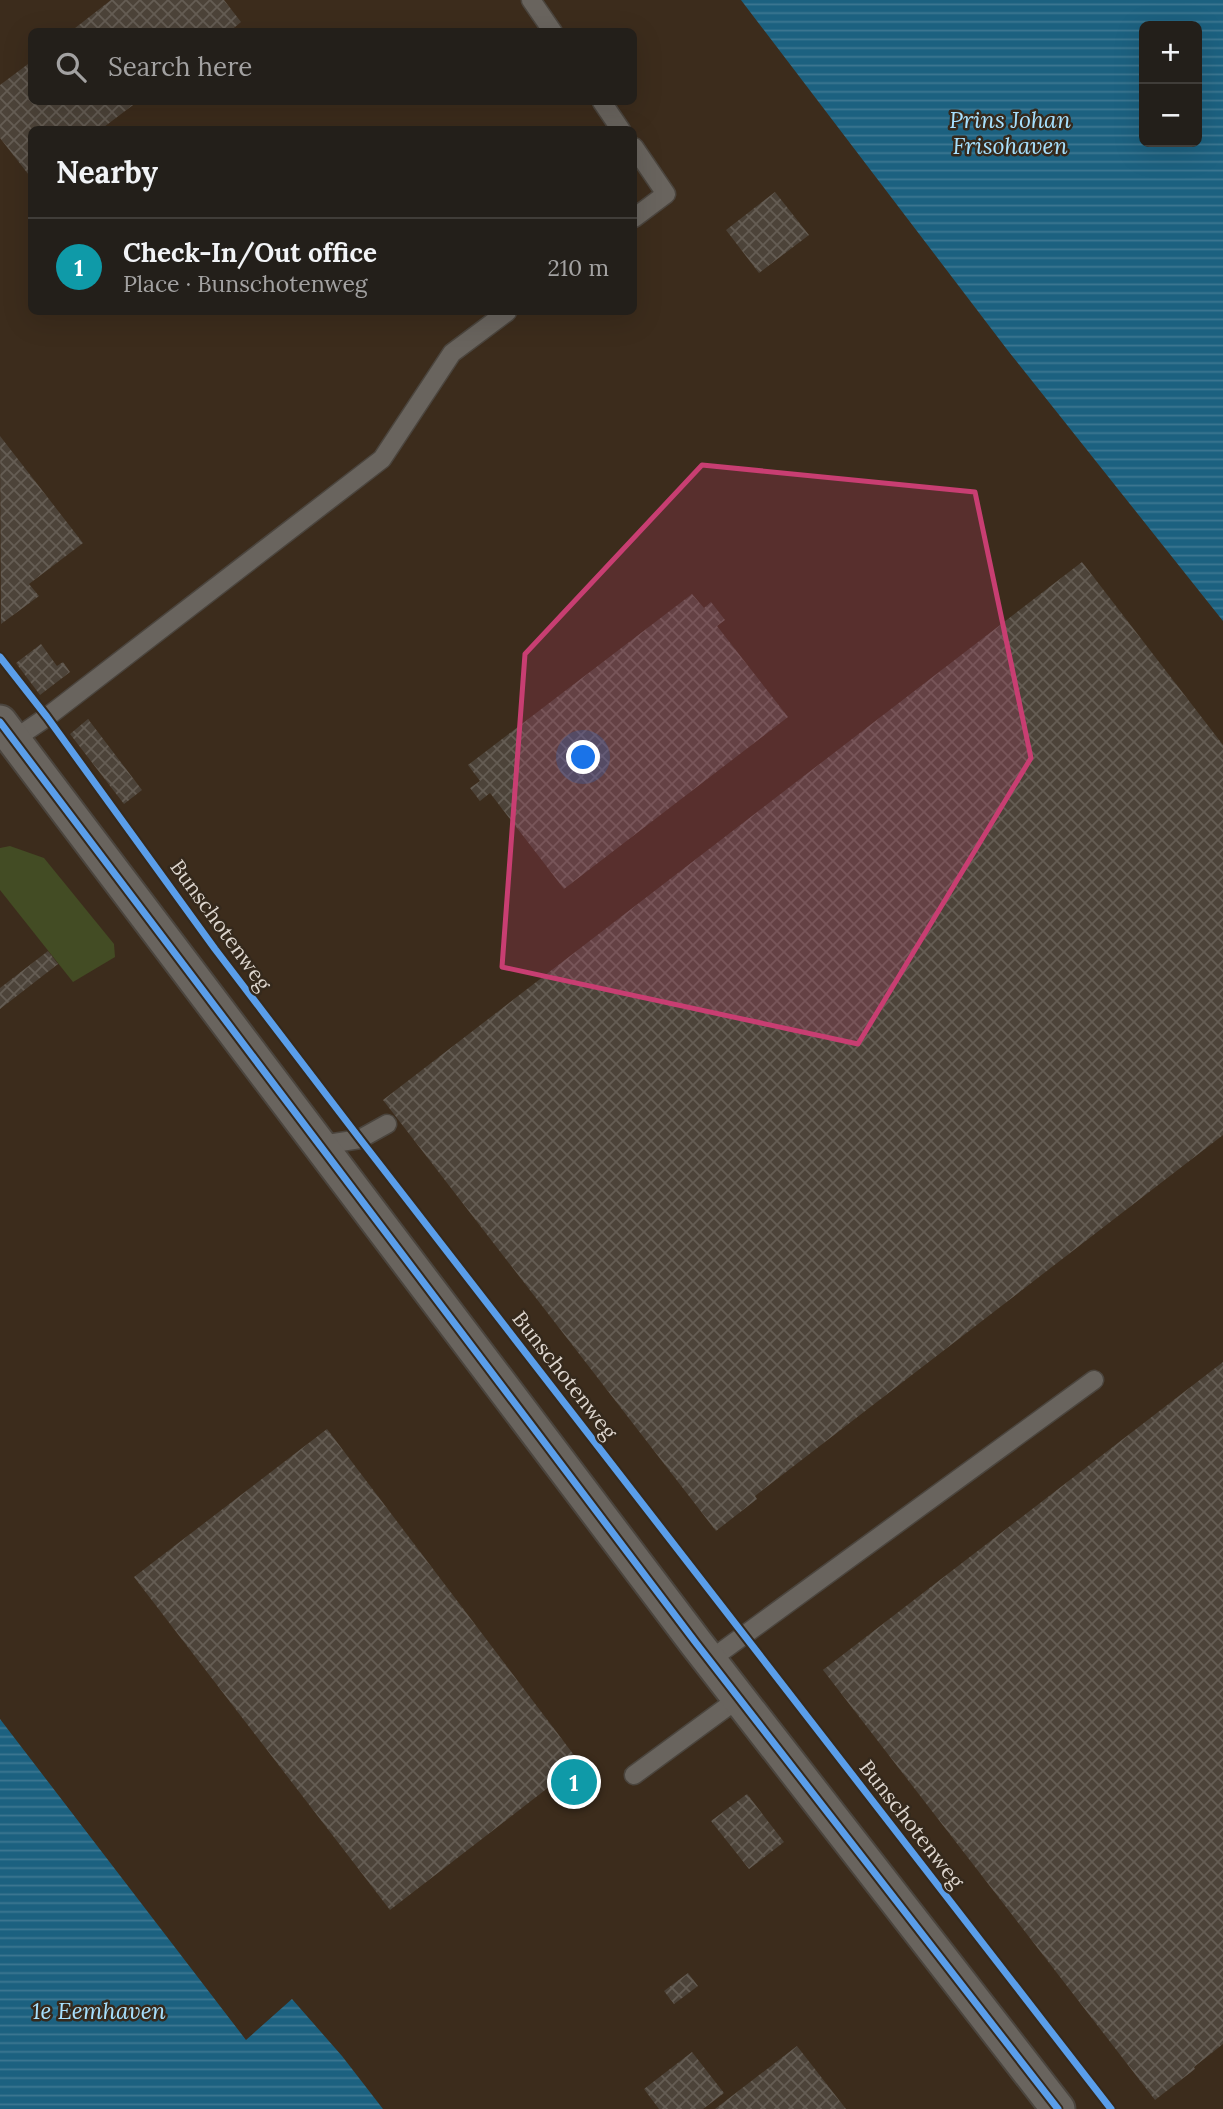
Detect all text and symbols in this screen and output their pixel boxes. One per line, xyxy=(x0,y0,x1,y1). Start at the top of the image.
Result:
map controls xyxy=(1139,21,1202,147)
button: + xyxy=(1139,21,1202,84)
search box xyxy=(28,28,637,105)
icon: search xyxy=(52,48,90,86)
text: Search here xyxy=(108,50,252,83)
button: − xyxy=(1139,84,1202,147)
water label: Prins Johan Frisohaven xyxy=(949,105,1071,160)
text: Nearby xyxy=(56,153,158,191)
text: Check-In/Out office xyxy=(123,236,377,269)
text: 1 xyxy=(74,253,84,282)
text: 210 m xyxy=(547,253,609,282)
text: Place · Bunschotenweg xyxy=(123,269,368,298)
your location xyxy=(566,740,600,774)
street label: Bunschotenweg xyxy=(164,854,278,996)
street label: Bunschotenweg xyxy=(507,1305,624,1445)
street label: Bunschotenweg xyxy=(854,1754,971,1894)
pin: 1 xyxy=(551,1756,597,1808)
water label: 1e Eemhaven xyxy=(32,1996,166,2025)

